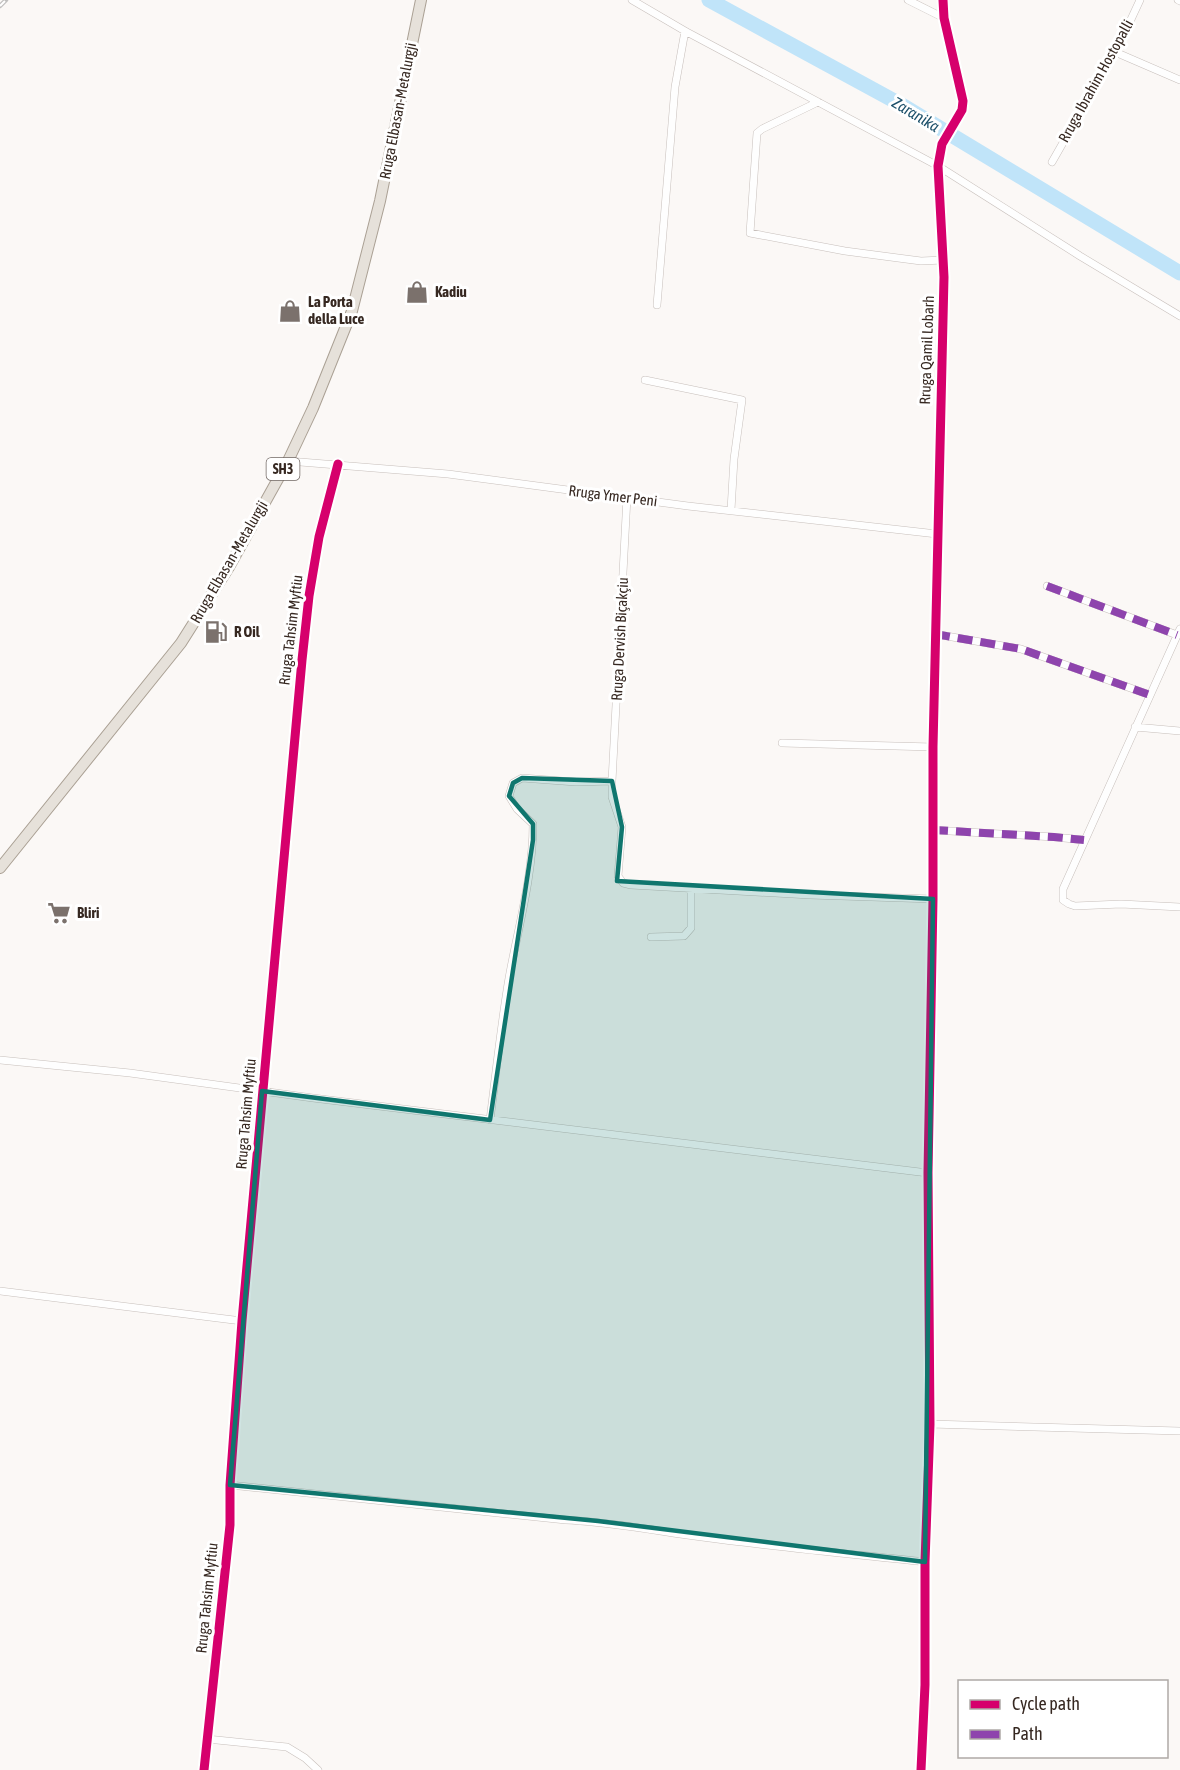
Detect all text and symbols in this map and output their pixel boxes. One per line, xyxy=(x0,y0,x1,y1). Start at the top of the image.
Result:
street label: Rruga Ibrahim Hostopalli xyxy=(1055,16,1136,145)
street label: Rruga Elbasan-Metalurgji xyxy=(376,41,419,181)
water label: Zaranika xyxy=(889,93,943,135)
shop icon: Kadiu xyxy=(404,279,430,305)
place label: Kadiu xyxy=(435,283,467,300)
place label: La Porta della Luce xyxy=(308,293,365,327)
street label: Rruga Qamil Lobarh xyxy=(916,295,937,405)
shop icon: La Porta della Luce xyxy=(277,298,303,324)
road number: SH3 xyxy=(266,458,300,480)
street label: Rruga Ymer Peni xyxy=(568,482,658,509)
street label: Rruga Elbasan-Metalurgji xyxy=(187,497,271,626)
street label: Rruga Tahsim Myftiu xyxy=(275,574,306,686)
street label: Rruga Dervish Biçakçiu xyxy=(608,577,631,701)
fuel station icon: R Oil xyxy=(203,619,229,645)
place label: R Oil xyxy=(234,623,261,640)
supermarket icon: Bliri xyxy=(46,900,72,926)
place label: Bliri xyxy=(77,904,99,921)
street label: Rruga Tahsim Myftiu xyxy=(232,1058,259,1170)
street label: Rruga Tahsim Myftiu xyxy=(192,1542,221,1654)
legend xyxy=(958,1680,1168,1758)
text: Cycle path xyxy=(1012,1693,1080,1714)
text: Path xyxy=(1012,1723,1043,1744)

